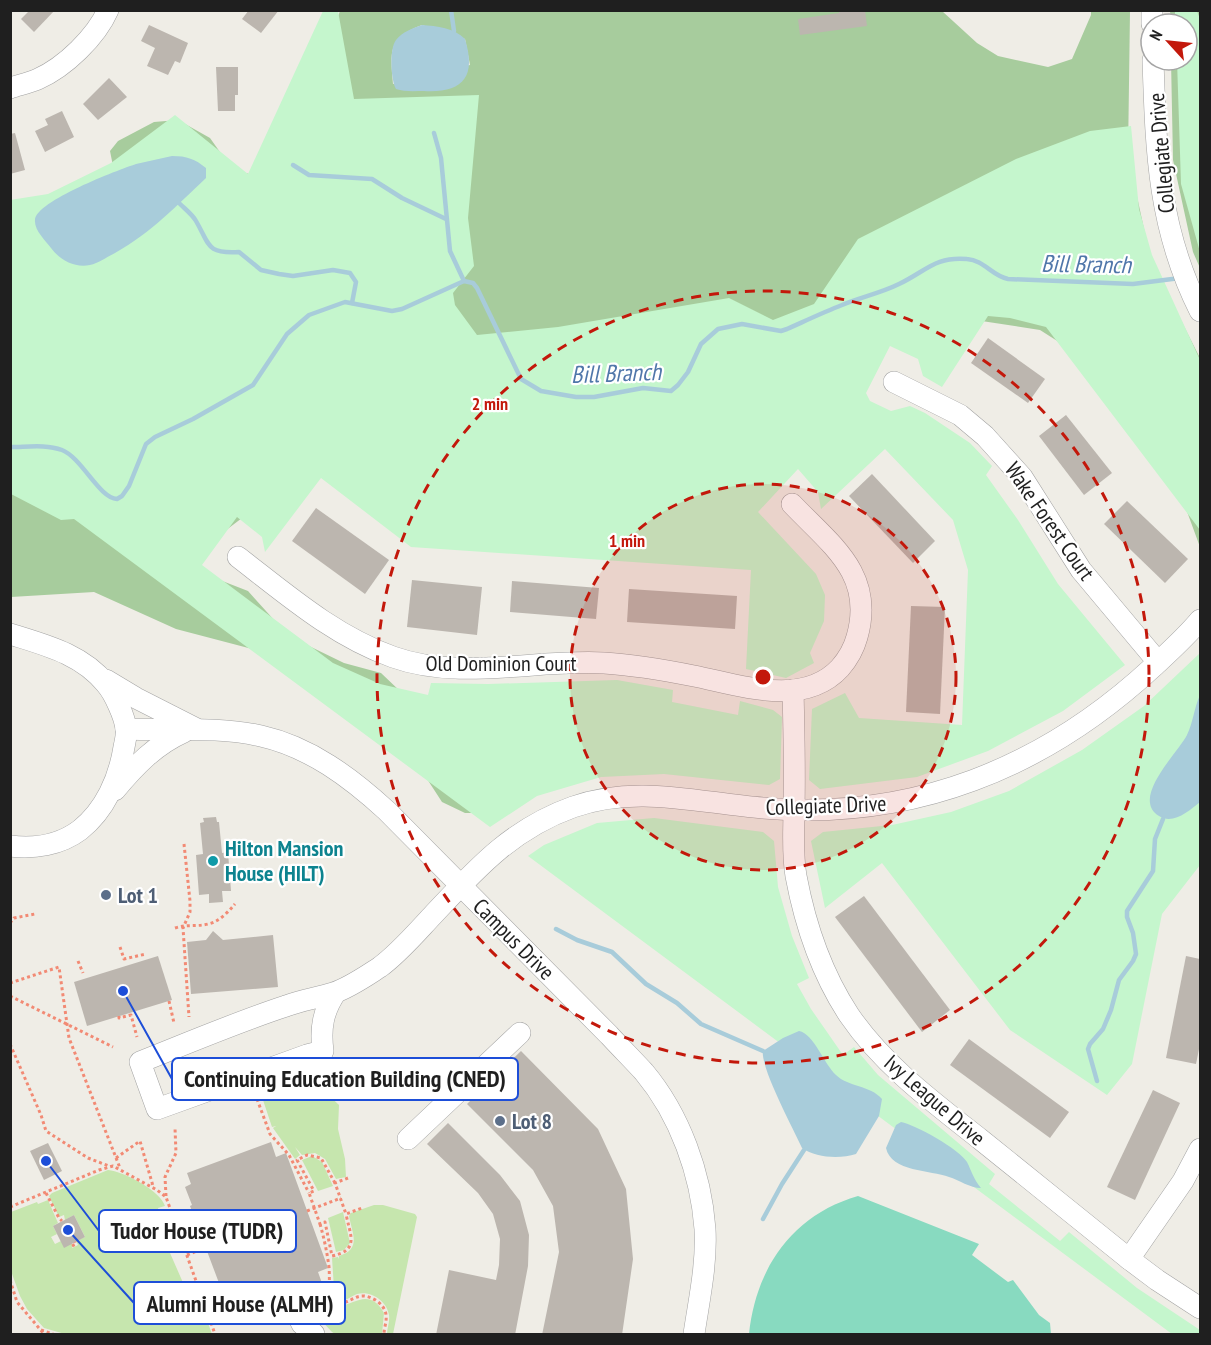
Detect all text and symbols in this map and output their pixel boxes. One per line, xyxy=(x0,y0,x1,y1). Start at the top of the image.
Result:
north arrow xyxy=(1139,12,1199,72)
text: N xyxy=(1145,27,1167,44)
street label: Collegiate Drive xyxy=(1142,92,1180,214)
water label: Bill Branch xyxy=(1041,248,1133,280)
water label: Bill Branch xyxy=(571,356,663,390)
text: 2 min xyxy=(472,392,508,415)
street label: Wake Forest Court xyxy=(999,456,1101,586)
text: 1 min xyxy=(609,529,645,552)
street label: Old Dominion Court xyxy=(426,649,576,677)
centre of rings xyxy=(753,667,773,687)
street label: Collegiate Drive xyxy=(765,789,887,821)
place label: Hilton Mansion House (HILT) xyxy=(225,834,344,887)
marker: Hilton Mansion House (HILT) xyxy=(206,854,220,868)
place label: Lot 1 xyxy=(118,881,158,909)
marker: Lot 1 xyxy=(99,888,113,902)
street label: Campus Drive xyxy=(467,892,561,986)
street label: Ivy League Drive xyxy=(879,1048,991,1152)
callout: Continuing Education Building (CNED) xyxy=(172,1058,518,1100)
text: Continuing Education Building (CNED) xyxy=(184,1063,506,1094)
place label: Lot 8 xyxy=(512,1107,552,1135)
marker: Lot 8 xyxy=(493,1114,507,1128)
callout: Tudor House (TUDR) xyxy=(99,1210,296,1252)
text: Tudor House (TUDR) xyxy=(110,1215,284,1246)
callout: Alumni House (ALMH) xyxy=(134,1282,345,1324)
text: Alumni House (ALMH) xyxy=(145,1288,334,1319)

